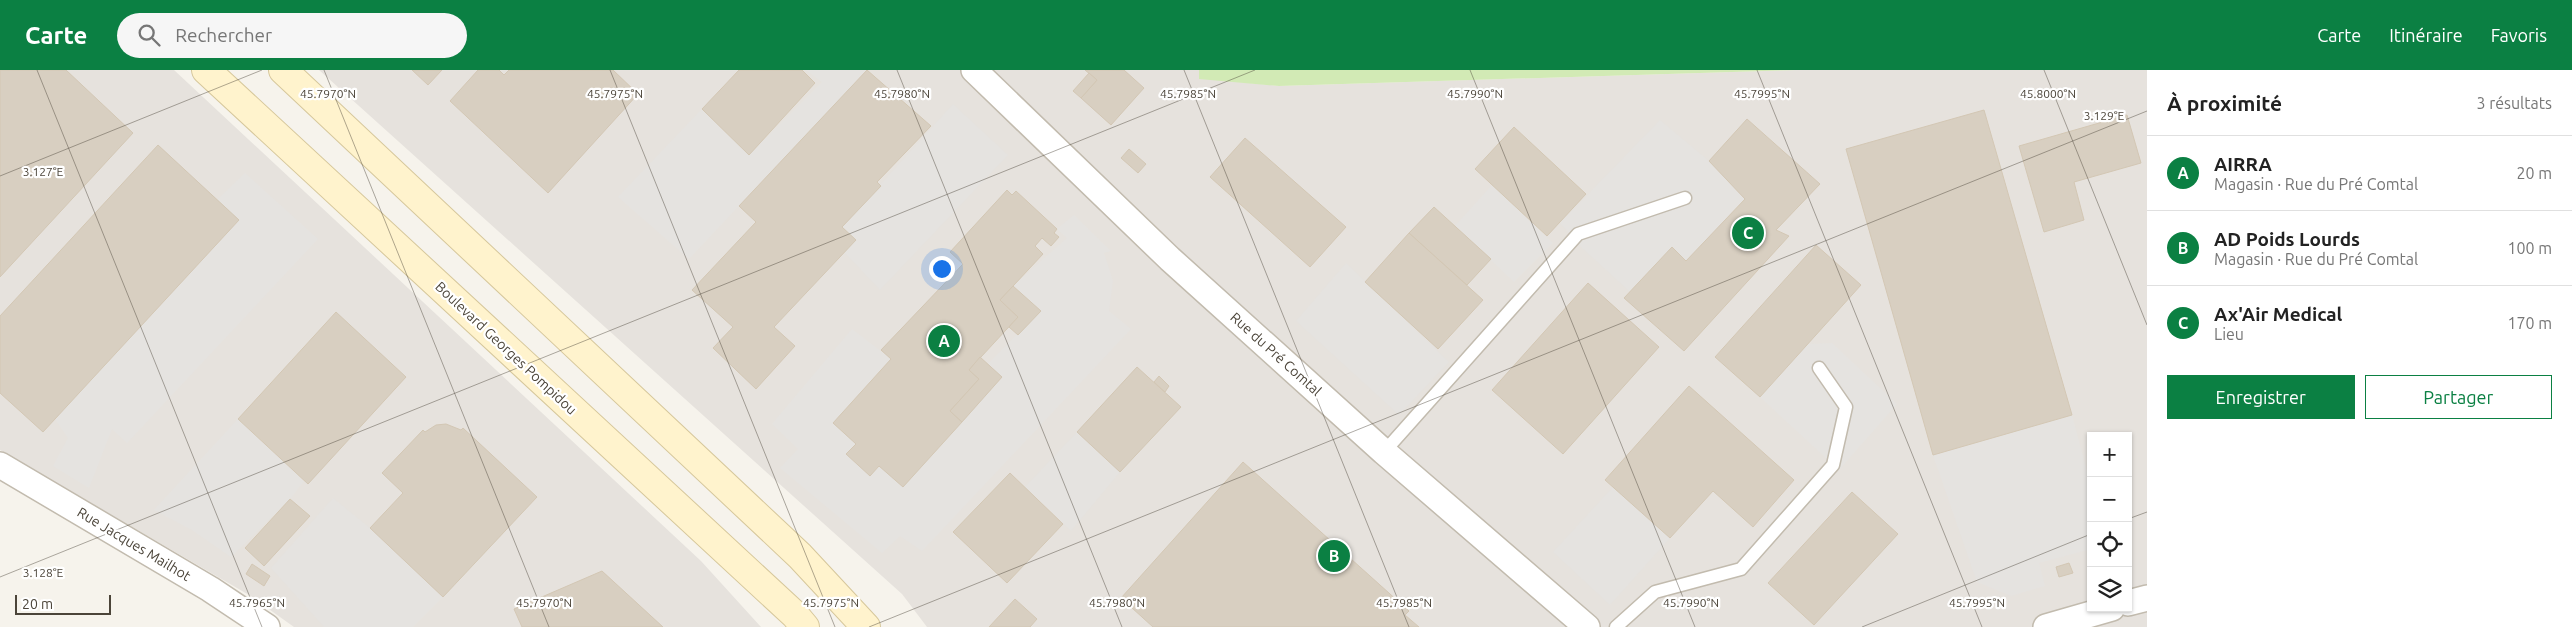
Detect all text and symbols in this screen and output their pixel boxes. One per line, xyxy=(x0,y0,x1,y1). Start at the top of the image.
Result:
search box xyxy=(117,13,467,58)
icon: search xyxy=(135,21,163,49)
text: Carte xyxy=(25,22,87,49)
text: Rechercher xyxy=(175,24,272,46)
text: Carte xyxy=(2317,25,2361,45)
text: Itinéraire xyxy=(2389,25,2463,45)
text: Favoris xyxy=(2491,25,2547,45)
text: 45.7970°N xyxy=(300,87,356,100)
text: 45.7975°N xyxy=(587,87,643,100)
text: 45.7980°N xyxy=(874,87,930,100)
text: 45.7985°N xyxy=(1160,87,1216,100)
text: 45.7990°N xyxy=(1447,87,1503,100)
text: 45.7995°N xyxy=(1734,87,1790,100)
text: 45.8000°N xyxy=(2020,87,2076,100)
text: À proximité xyxy=(2167,91,2282,115)
text: 3 résultats xyxy=(2476,94,2552,112)
text: 3.129°E xyxy=(2084,109,2125,122)
text: AIRRA xyxy=(2214,153,2272,175)
text: A xyxy=(2177,164,2189,182)
text: 20 m xyxy=(2516,164,2552,182)
text: 3.127°E xyxy=(23,165,64,178)
text: Magasin · Rue du Pré Comtal xyxy=(2214,175,2418,193)
pin: C xyxy=(1732,214,1764,252)
text: AD Poids Lourds xyxy=(2214,228,2360,250)
text: B xyxy=(2178,239,2188,257)
text: 100 m xyxy=(2507,239,2552,257)
text: Magasin · Rue du Pré Comtal xyxy=(2214,250,2418,268)
your location xyxy=(929,256,955,282)
street label: Boulevard Georges Pompidou xyxy=(432,278,580,418)
text: Ax'Air Medical xyxy=(2214,303,2342,325)
street label: Rue du Pré Comtal xyxy=(1227,309,1325,399)
text: C xyxy=(2178,314,2188,332)
text: 170 m xyxy=(2507,314,2552,332)
pin: A xyxy=(928,322,960,360)
text: Lieu xyxy=(2214,325,2244,343)
button: Enregistrer xyxy=(2167,375,2355,419)
button: Partager xyxy=(2365,375,2552,419)
map controls xyxy=(2087,432,2132,612)
button: + xyxy=(2087,432,2132,477)
button: − xyxy=(2087,477,2132,522)
street label: Rue Jacques Mailhot xyxy=(74,504,194,584)
button: locate xyxy=(2087,522,2132,567)
pin: B xyxy=(1318,537,1350,575)
text: 3.128°E xyxy=(23,566,64,579)
button: layers xyxy=(2087,567,2132,612)
scale bar xyxy=(15,592,111,615)
text: 20 m xyxy=(22,596,53,612)
text: 45.7965°N xyxy=(229,596,285,609)
text: 45.7970°N xyxy=(516,596,572,609)
text: 45.7975°N xyxy=(803,596,859,609)
text: 45.7980°N xyxy=(1089,596,1145,609)
text: 45.7985°N xyxy=(1376,596,1432,609)
text: 45.7990°N xyxy=(1663,596,1719,609)
text: 45.7995°N xyxy=(1949,596,2005,609)

